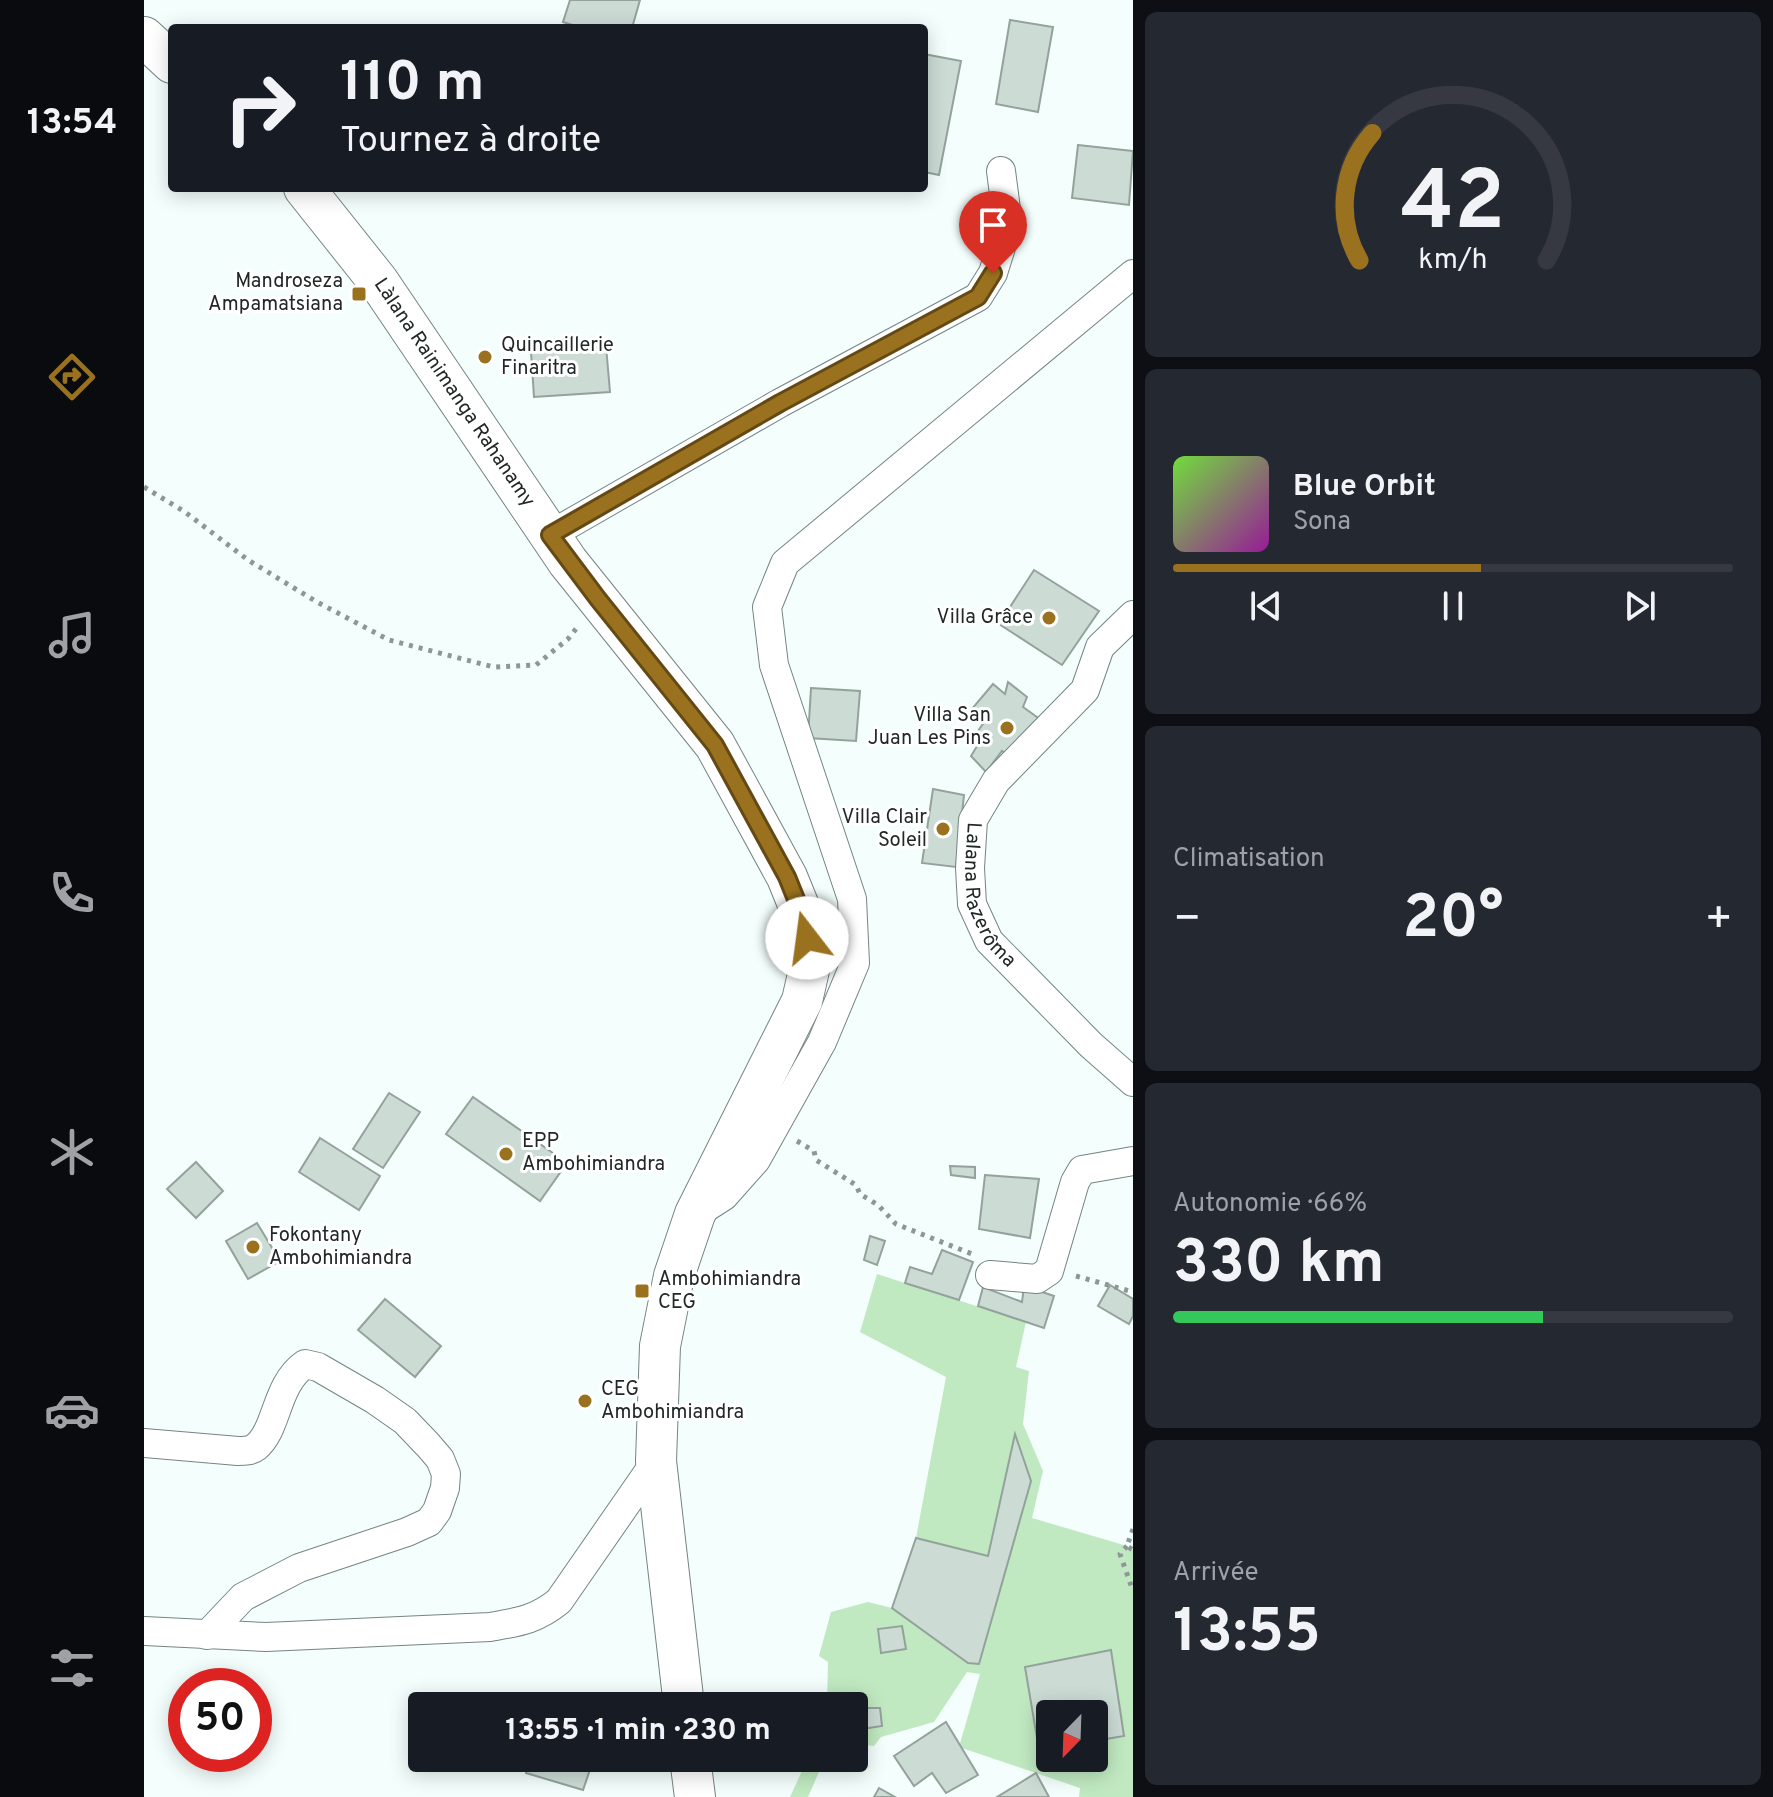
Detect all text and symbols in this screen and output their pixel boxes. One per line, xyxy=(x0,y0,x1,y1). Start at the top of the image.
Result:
text: 110 m xyxy=(340,50,485,120)
icon: right xyxy=(208,56,312,160)
text: 13:54 xyxy=(27,101,117,147)
text: Tournez à droite xyxy=(340,119,601,165)
text: 42 xyxy=(1401,153,1505,258)
pin xyxy=(959,191,1027,273)
icon: arrive xyxy=(971,203,1015,247)
text: km/h xyxy=(1418,243,1488,279)
place label: Mandroseza Ampamatsiana xyxy=(208,269,343,318)
street label: Làlana Rainimanga Rahanamy xyxy=(367,273,540,512)
marker: Mandroseza Ampamatsiana xyxy=(350,285,368,303)
place label: Quincaillerie Finaritra xyxy=(501,333,614,382)
marker: Quincaillerie Finaritra xyxy=(476,348,494,366)
icon: directions xyxy=(44,349,100,405)
text: Blue Orbit xyxy=(1293,469,1436,506)
text: Sona xyxy=(1293,506,1351,539)
icon: previous xyxy=(1244,584,1288,628)
icon: pause xyxy=(1431,584,1475,628)
icon: next xyxy=(1618,584,1662,628)
place label: Villa Grâce xyxy=(937,605,1033,631)
icon: music xyxy=(44,607,100,663)
marker: Villa Grâce xyxy=(1040,609,1058,627)
place label: Villa San Juan Les Pins xyxy=(868,703,991,752)
marker: Villa San Juan Les Pins xyxy=(998,719,1016,737)
place label: Villa Clair Soleil xyxy=(842,805,927,854)
marker: Villa Clair Soleil xyxy=(934,820,952,838)
street label: Lalana Razerôma xyxy=(957,821,1021,974)
text: Climatisation xyxy=(1173,843,1325,876)
icon: phone xyxy=(44,865,100,921)
text: 20° xyxy=(1402,883,1504,959)
text: − xyxy=(1173,893,1201,949)
text: + xyxy=(1705,893,1733,949)
position arrow xyxy=(765,896,849,980)
icon: climate xyxy=(44,1124,100,1180)
place label: EPP Ambohimiandra xyxy=(522,1129,665,1178)
marker: EPP Ambohimiandra xyxy=(497,1145,515,1163)
text: Autonomie · 66% xyxy=(1173,1188,1367,1221)
place label: Fokontany Ambohimiandra xyxy=(269,1223,412,1272)
text: 330 km xyxy=(1173,1228,1385,1304)
marker: Fokontany Ambohimiandra xyxy=(244,1238,262,1256)
place label: Ambohimiandra CEG xyxy=(658,1267,801,1316)
marker: Ambohimiandra CEG xyxy=(633,1282,651,1300)
place label: CEG Ambohimiandra xyxy=(601,1377,744,1426)
icon: car xyxy=(44,1382,100,1438)
marker: CEG Ambohimiandra xyxy=(576,1392,594,1410)
text: Arrivée xyxy=(1173,1557,1258,1590)
text: 13:55 xyxy=(1173,1597,1321,1673)
icon: filters xyxy=(44,1640,100,1696)
speed limit sign: 50 xyxy=(168,1668,272,1772)
north arrow xyxy=(1036,1700,1108,1772)
map controls xyxy=(1036,1700,1108,1772)
text: 13:55 · 1 min · 230 m xyxy=(505,1713,771,1750)

